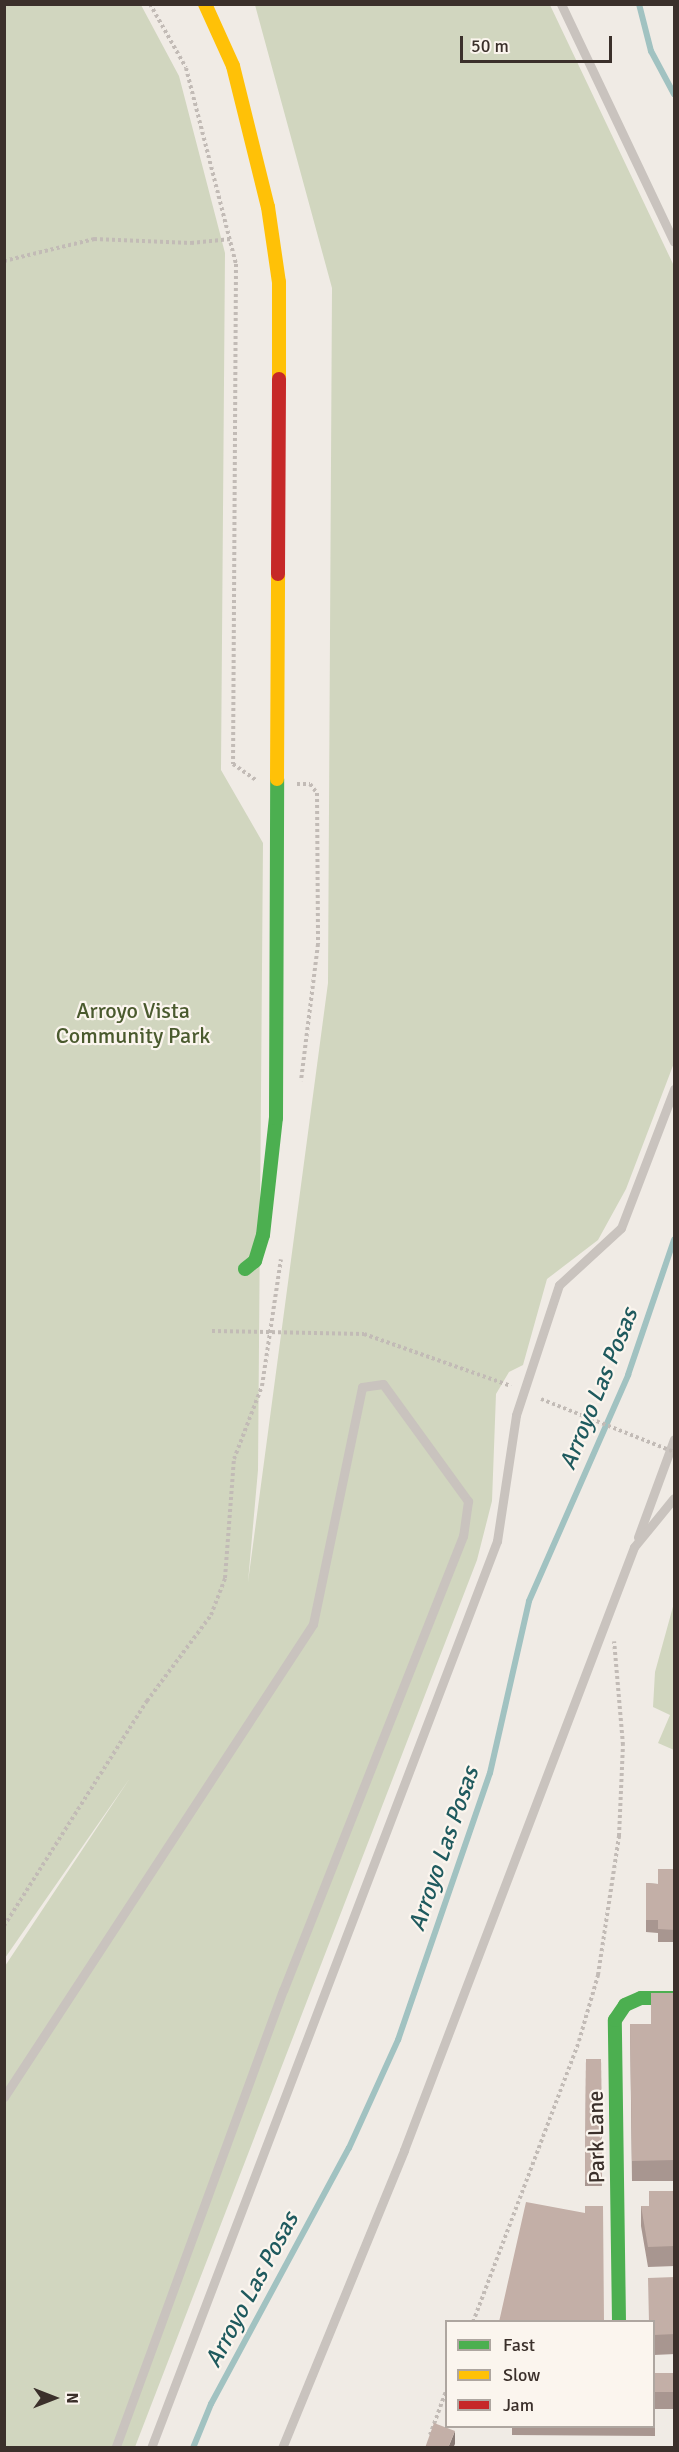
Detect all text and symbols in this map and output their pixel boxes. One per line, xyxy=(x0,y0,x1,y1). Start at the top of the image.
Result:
scale bar xyxy=(463,24,614,62)
text: 50 m xyxy=(471,35,509,57)
park label: Arroyo Vista Community Park xyxy=(56,997,210,1048)
water label: Arroyo Las Posas xyxy=(554,1304,644,1474)
water label: Arroyo Las Posas xyxy=(402,1763,486,1935)
street label: Park Lane xyxy=(582,2091,610,2183)
water label: Arroyo Las Posas xyxy=(199,2208,305,2372)
legend xyxy=(445,2320,655,2428)
text: Fast xyxy=(503,2334,535,2356)
text: Slow xyxy=(503,2364,540,2386)
north arrow xyxy=(24,2368,84,2428)
text: N xyxy=(62,2392,82,2404)
text: Jam xyxy=(503,2394,534,2416)

